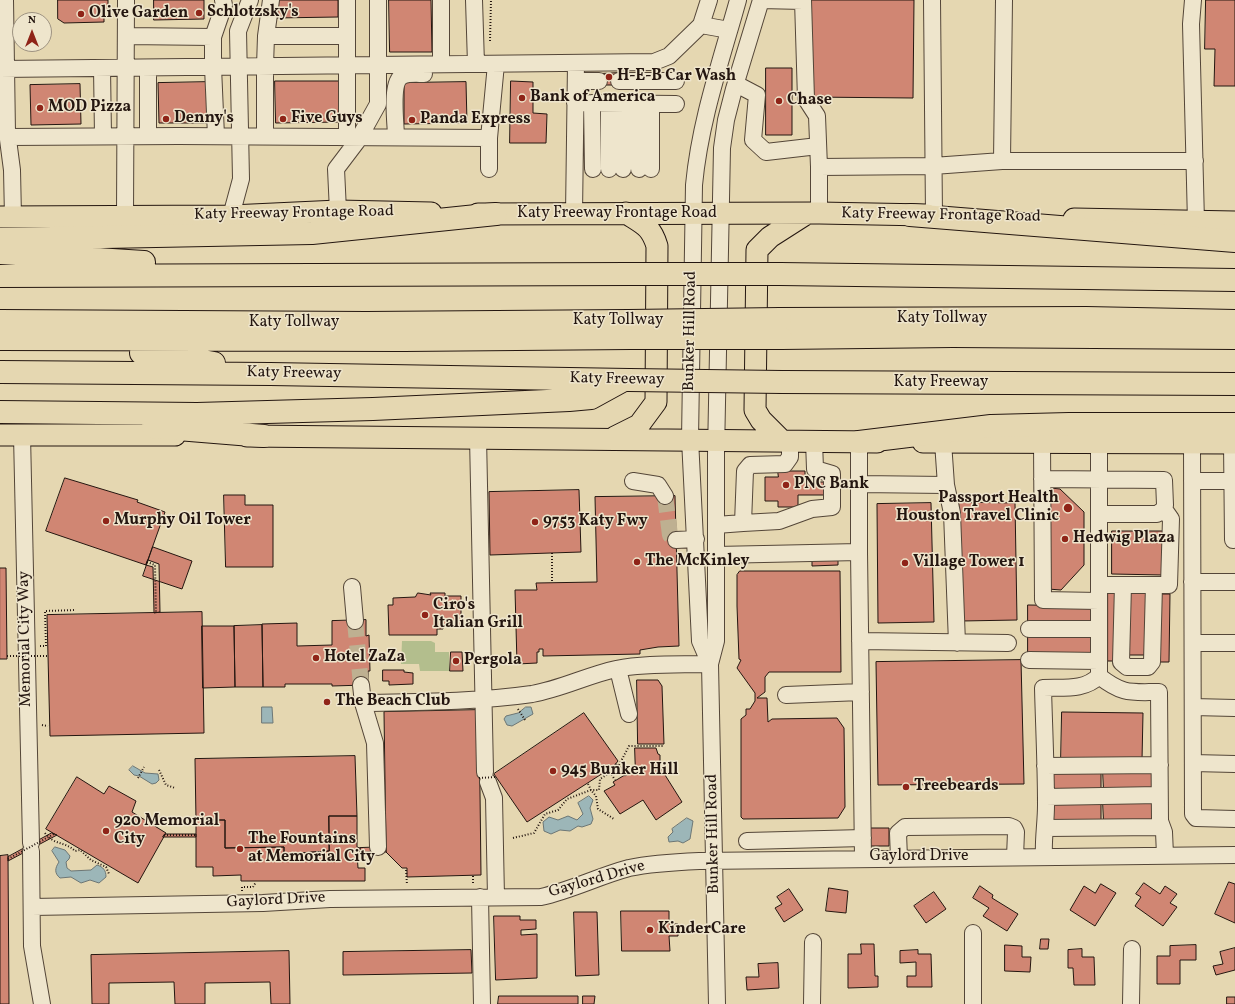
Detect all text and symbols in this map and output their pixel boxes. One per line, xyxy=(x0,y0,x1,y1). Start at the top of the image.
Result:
place label: Schlotzsky's xyxy=(207,3,299,23)
place label: Olive Garden xyxy=(89,4,188,24)
marker: Schlotzsky's xyxy=(194,8,204,18)
marker: Olive Garden xyxy=(76,9,86,19)
north arrow xyxy=(12,12,52,52)
text: N xyxy=(28,13,36,28)
place label: H-E-B Car Wash xyxy=(617,67,736,87)
marker: H-E-B Car Wash xyxy=(604,72,614,82)
place label: Bank of America xyxy=(530,88,655,108)
place label: Chase xyxy=(787,91,832,111)
marker: Bank of America xyxy=(517,93,527,103)
marker: Chase xyxy=(774,96,784,106)
place label: MOD Pizza xyxy=(48,98,131,118)
marker: MOD Pizza xyxy=(35,103,45,113)
place label: Denny's xyxy=(174,109,234,129)
place label: Five Guys xyxy=(291,109,363,129)
place label: Panda Express xyxy=(420,110,531,130)
marker: Denny's xyxy=(161,114,171,124)
marker: Five Guys xyxy=(278,114,288,124)
marker: Panda Express xyxy=(407,115,417,125)
street label: Katy Freeway Frontage Road xyxy=(194,203,394,225)
street label: Katy Freeway Frontage Road xyxy=(517,204,717,224)
street label: Katy Freeway Frontage Road xyxy=(841,205,1041,227)
street label: Bunker Hill Road xyxy=(680,271,702,391)
street label: Katy Tollway xyxy=(897,309,987,329)
street label: Katy Tollway xyxy=(573,311,663,331)
street label: Katy Tollway xyxy=(249,313,339,333)
street label: Katy Freeway xyxy=(246,364,342,384)
street label: Katy Freeway xyxy=(569,370,665,390)
street label: Katy Freeway xyxy=(894,373,988,393)
place label: PNC Bank xyxy=(794,475,869,495)
marker: PNC Bank xyxy=(781,480,791,490)
place label: Passport Health Houston Travel Clinic xyxy=(896,489,1059,527)
marker: Passport Health Houston Travel Clinic xyxy=(1062,502,1074,514)
place label: Murphy Oil Tower xyxy=(114,511,251,531)
place label: 9753 Katy Fwy xyxy=(543,512,648,532)
marker: Murphy Oil Tower xyxy=(101,516,111,526)
marker: 9753 Katy Fwy xyxy=(530,517,540,527)
place label: Hedwig Plaza xyxy=(1073,529,1175,549)
marker: Hedwig Plaza xyxy=(1060,534,1070,544)
place label: The McKinley xyxy=(645,552,750,572)
place label: Village Tower 1 xyxy=(913,553,1025,573)
marker: The McKinley xyxy=(632,557,642,567)
marker: Village Tower 1 xyxy=(900,558,910,568)
street label: Memorial City Way xyxy=(15,571,37,707)
place label: Ciro's Italian Grill xyxy=(433,596,523,634)
marker: Ciro's Italian Grill xyxy=(420,610,430,620)
place label: Hotel ZaZa xyxy=(324,648,405,668)
place label: Pergola xyxy=(464,651,522,671)
marker: Hotel ZaZa xyxy=(311,653,321,663)
marker: Pergola xyxy=(451,656,461,666)
place label: The Beach Club xyxy=(335,692,450,712)
marker: The Beach Club xyxy=(322,697,332,707)
place label: 945 Bunker Hill xyxy=(561,761,678,781)
marker: 945 Bunker Hill xyxy=(548,766,558,776)
street label: Bunker Hill Road xyxy=(703,774,725,894)
place label: Treebeards xyxy=(914,777,999,797)
marker: Treebeards xyxy=(901,782,911,792)
place label: 920 Memorial City xyxy=(114,812,219,850)
marker: 920 Memorial City xyxy=(101,826,111,836)
place label: The Fountains at Memorial City xyxy=(248,830,375,868)
marker: The Fountains at Memorial City xyxy=(235,844,245,854)
street label: Gaylord Drive xyxy=(869,847,969,867)
street label: Gaylord Drive xyxy=(547,857,647,903)
street label: Gaylord Drive xyxy=(226,889,326,913)
place label: KinderCare xyxy=(658,920,746,940)
marker: KinderCare xyxy=(645,925,655,935)

